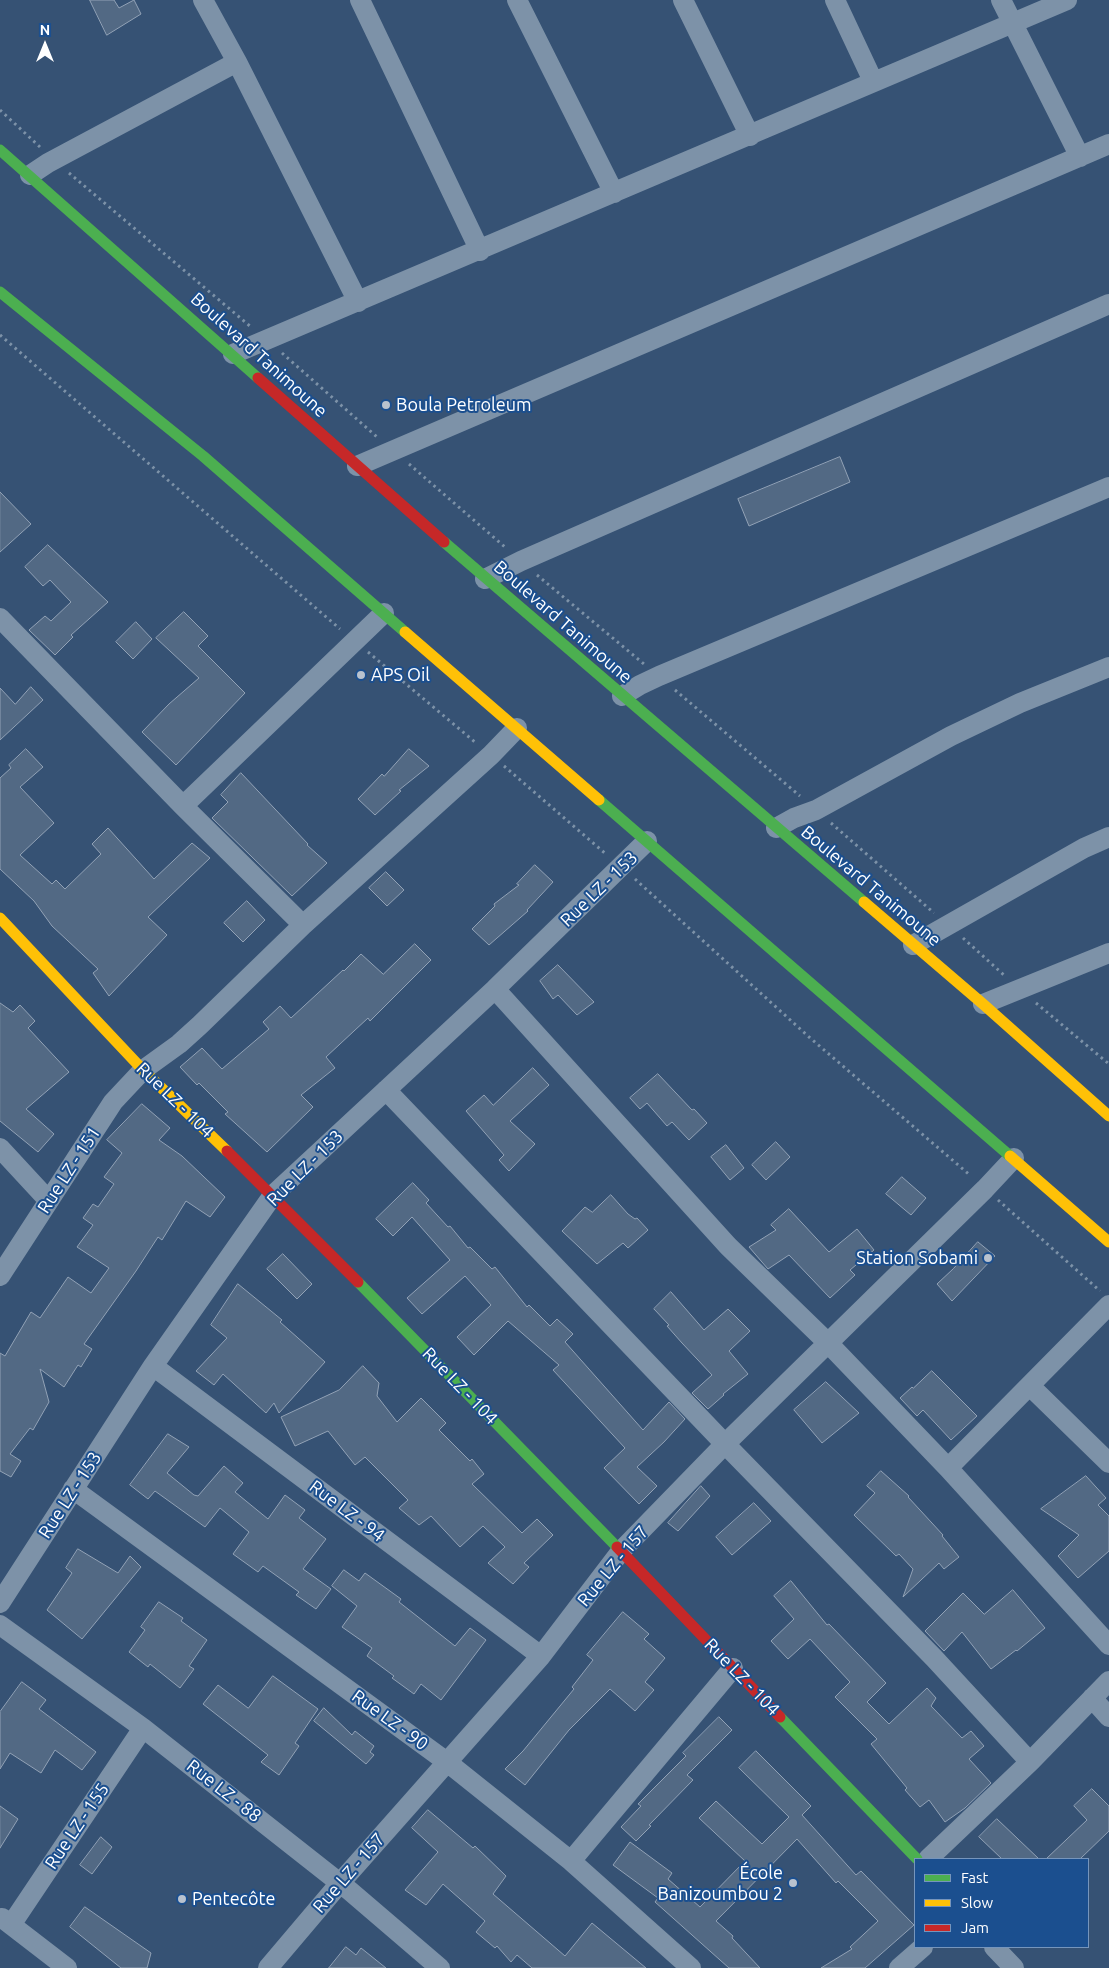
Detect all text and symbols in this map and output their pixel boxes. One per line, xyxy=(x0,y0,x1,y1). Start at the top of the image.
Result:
north arrow xyxy=(20,20,70,70)
text: N xyxy=(40,22,50,38)
street label: Boulevard Tanimoune xyxy=(186,288,332,422)
place label: Boula Petroleum xyxy=(396,394,532,416)
marker: Boula Petroleum xyxy=(380,399,392,411)
street label: Boulevard Tanimoune xyxy=(489,556,637,688)
place label: APS Oil xyxy=(371,664,430,686)
marker: APS Oil xyxy=(355,669,367,681)
street label: Boulevard Tanimoune xyxy=(797,821,945,951)
street label: Rue LZ - 153 xyxy=(556,847,642,931)
street label: Rue LZ - 104 xyxy=(132,1058,218,1142)
street label: Rue LZ - 151 xyxy=(33,1123,105,1217)
street label: Rue LZ - 153 xyxy=(262,1125,348,1211)
place label: Station Sobami xyxy=(856,1247,978,1269)
marker: Station Sobami xyxy=(982,1252,994,1264)
street label: Rue LZ - 104 xyxy=(418,1343,502,1429)
street label: Rue LZ - 153 xyxy=(34,1448,106,1542)
street label: Rue LZ - 94 xyxy=(305,1476,389,1546)
street label: Rue LZ - 157 xyxy=(573,1521,653,1611)
street label: Rue LZ - 104 xyxy=(700,1634,784,1720)
street label: Rue LZ - 90 xyxy=(348,1685,432,1755)
street label: Rue LZ - 88 xyxy=(182,1755,266,1827)
street label: Rue LZ - 155 xyxy=(40,1779,114,1873)
street label: Rue LZ - 157 xyxy=(308,1829,390,1917)
legend xyxy=(914,1858,1089,1948)
place label: École Banizoumbou 2 xyxy=(658,1862,783,1905)
text: Fast xyxy=(961,1869,988,1886)
marker: École Banizoumbou 2 xyxy=(787,1877,799,1889)
place label: Pentecôte xyxy=(192,1888,275,1910)
marker: Pentecôte xyxy=(176,1893,188,1905)
text: Slow xyxy=(961,1894,993,1911)
text: Jam xyxy=(961,1919,989,1936)

